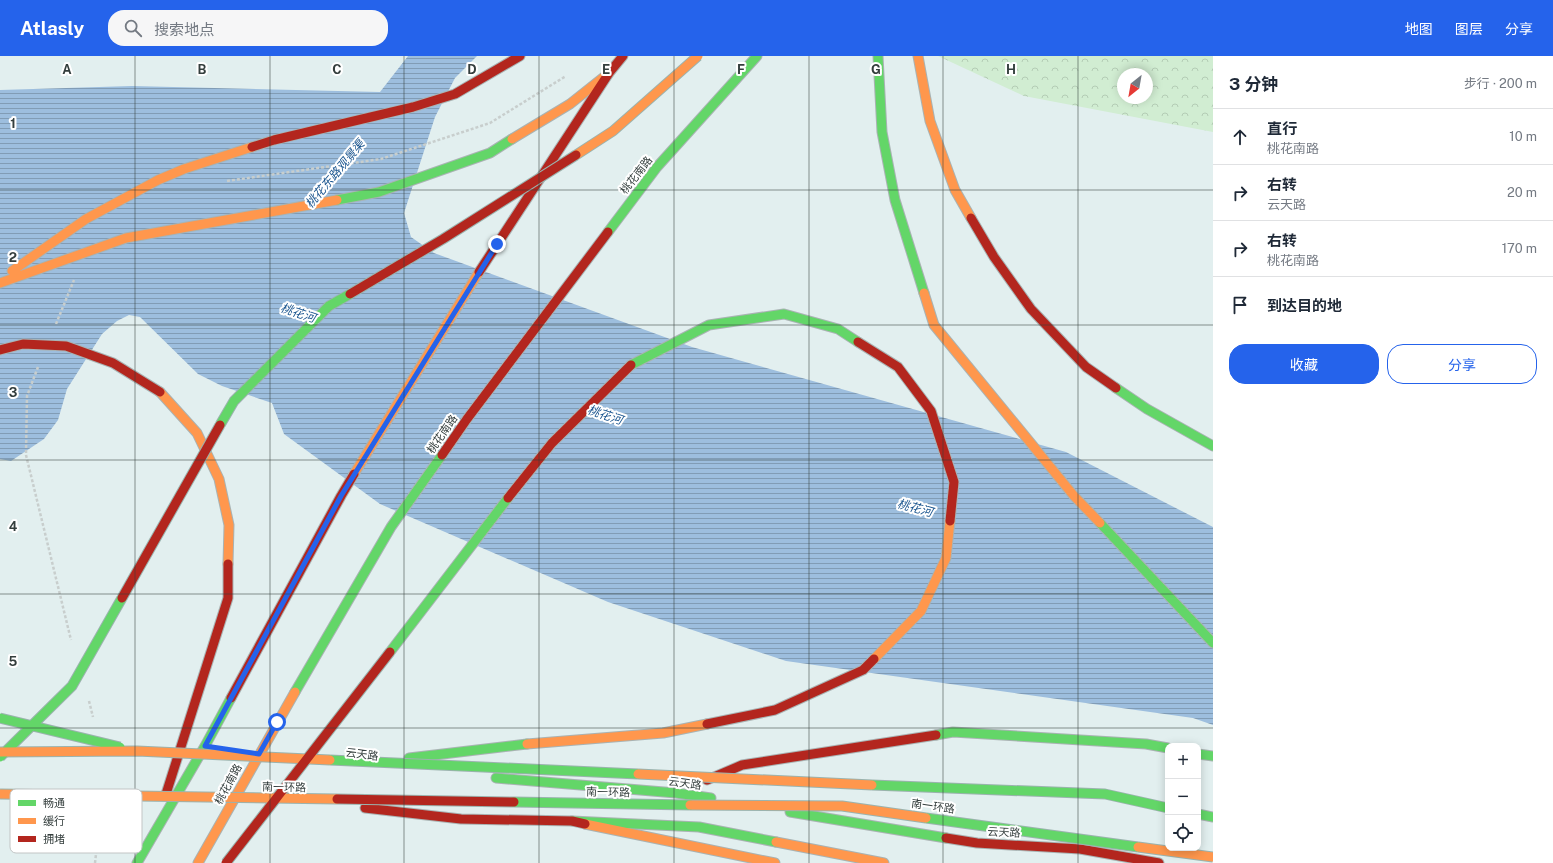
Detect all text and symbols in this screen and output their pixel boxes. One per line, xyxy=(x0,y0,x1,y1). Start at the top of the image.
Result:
search box xyxy=(108,10,388,46)
text: Atlasly xyxy=(20,17,84,39)
icon: search xyxy=(122,17,144,39)
text: 搜索地点 xyxy=(154,21,214,38)
text: 地图 xyxy=(1405,21,1433,37)
text: 图层 xyxy=(1455,21,1483,37)
text: 分享 xyxy=(1505,21,1533,37)
text: A xyxy=(62,62,72,77)
text: B xyxy=(198,62,207,77)
text: C xyxy=(332,62,342,77)
text: D xyxy=(467,62,477,77)
text: E xyxy=(602,62,610,77)
text: F xyxy=(737,62,745,77)
text: G xyxy=(871,62,881,77)
text: H xyxy=(1006,62,1016,77)
north arrow xyxy=(1117,68,1153,104)
text: 3 分钟 xyxy=(1229,74,1278,94)
text: 步行 · 200 m xyxy=(1464,76,1537,91)
text: 1 xyxy=(10,116,16,131)
text: 直行 xyxy=(1267,120,1297,137)
icon: ahead xyxy=(1229,126,1251,148)
text: 10 m xyxy=(1509,129,1537,144)
water label: 桃花东路观景渠 xyxy=(303,136,369,211)
text: 桃花南路 xyxy=(1267,141,1319,156)
street label: 桃花南路 xyxy=(618,154,654,196)
text: 右转 xyxy=(1267,176,1297,193)
icon: right xyxy=(1229,182,1251,204)
text: 20 m xyxy=(1507,185,1537,200)
text: 云天路 xyxy=(1267,197,1306,212)
text: 右转 xyxy=(1267,232,1297,249)
route end xyxy=(488,235,506,253)
icon: right xyxy=(1229,238,1251,260)
text: 170 m xyxy=(1502,241,1537,256)
text: 2 xyxy=(9,250,17,265)
text: 桃花南路 xyxy=(1267,253,1319,268)
icon: arrive xyxy=(1229,294,1251,316)
text: 到达目的地 xyxy=(1267,297,1342,314)
water label: 桃花河 xyxy=(279,301,319,326)
button: 收藏 xyxy=(1229,344,1379,384)
button: 分享 xyxy=(1387,344,1537,384)
text: 3 xyxy=(9,385,18,400)
water label: 桃花河 xyxy=(586,403,626,428)
street label: 桃花南路 xyxy=(424,413,460,455)
water label: 桃花河 xyxy=(896,497,936,520)
text: 4 xyxy=(9,519,18,534)
text: 5 xyxy=(9,654,18,669)
route start xyxy=(268,713,286,731)
map controls xyxy=(1165,743,1201,851)
button: + xyxy=(1165,743,1201,779)
street label: 云天路 xyxy=(345,746,379,762)
street label: 桃花南路 xyxy=(212,762,244,806)
street label: 云天路 xyxy=(668,775,702,791)
button: − xyxy=(1165,779,1201,815)
street label: 南一环路 xyxy=(262,781,306,793)
street label: 南一环路 xyxy=(586,786,630,798)
legend xyxy=(10,789,142,853)
text: 畅通 xyxy=(43,797,65,809)
street label: 南一环路 xyxy=(910,797,956,815)
text: 缓行 xyxy=(43,815,65,827)
button: locate xyxy=(1165,815,1201,851)
street label: 云天路 xyxy=(987,825,1021,839)
text: 拥堵 xyxy=(43,833,65,845)

